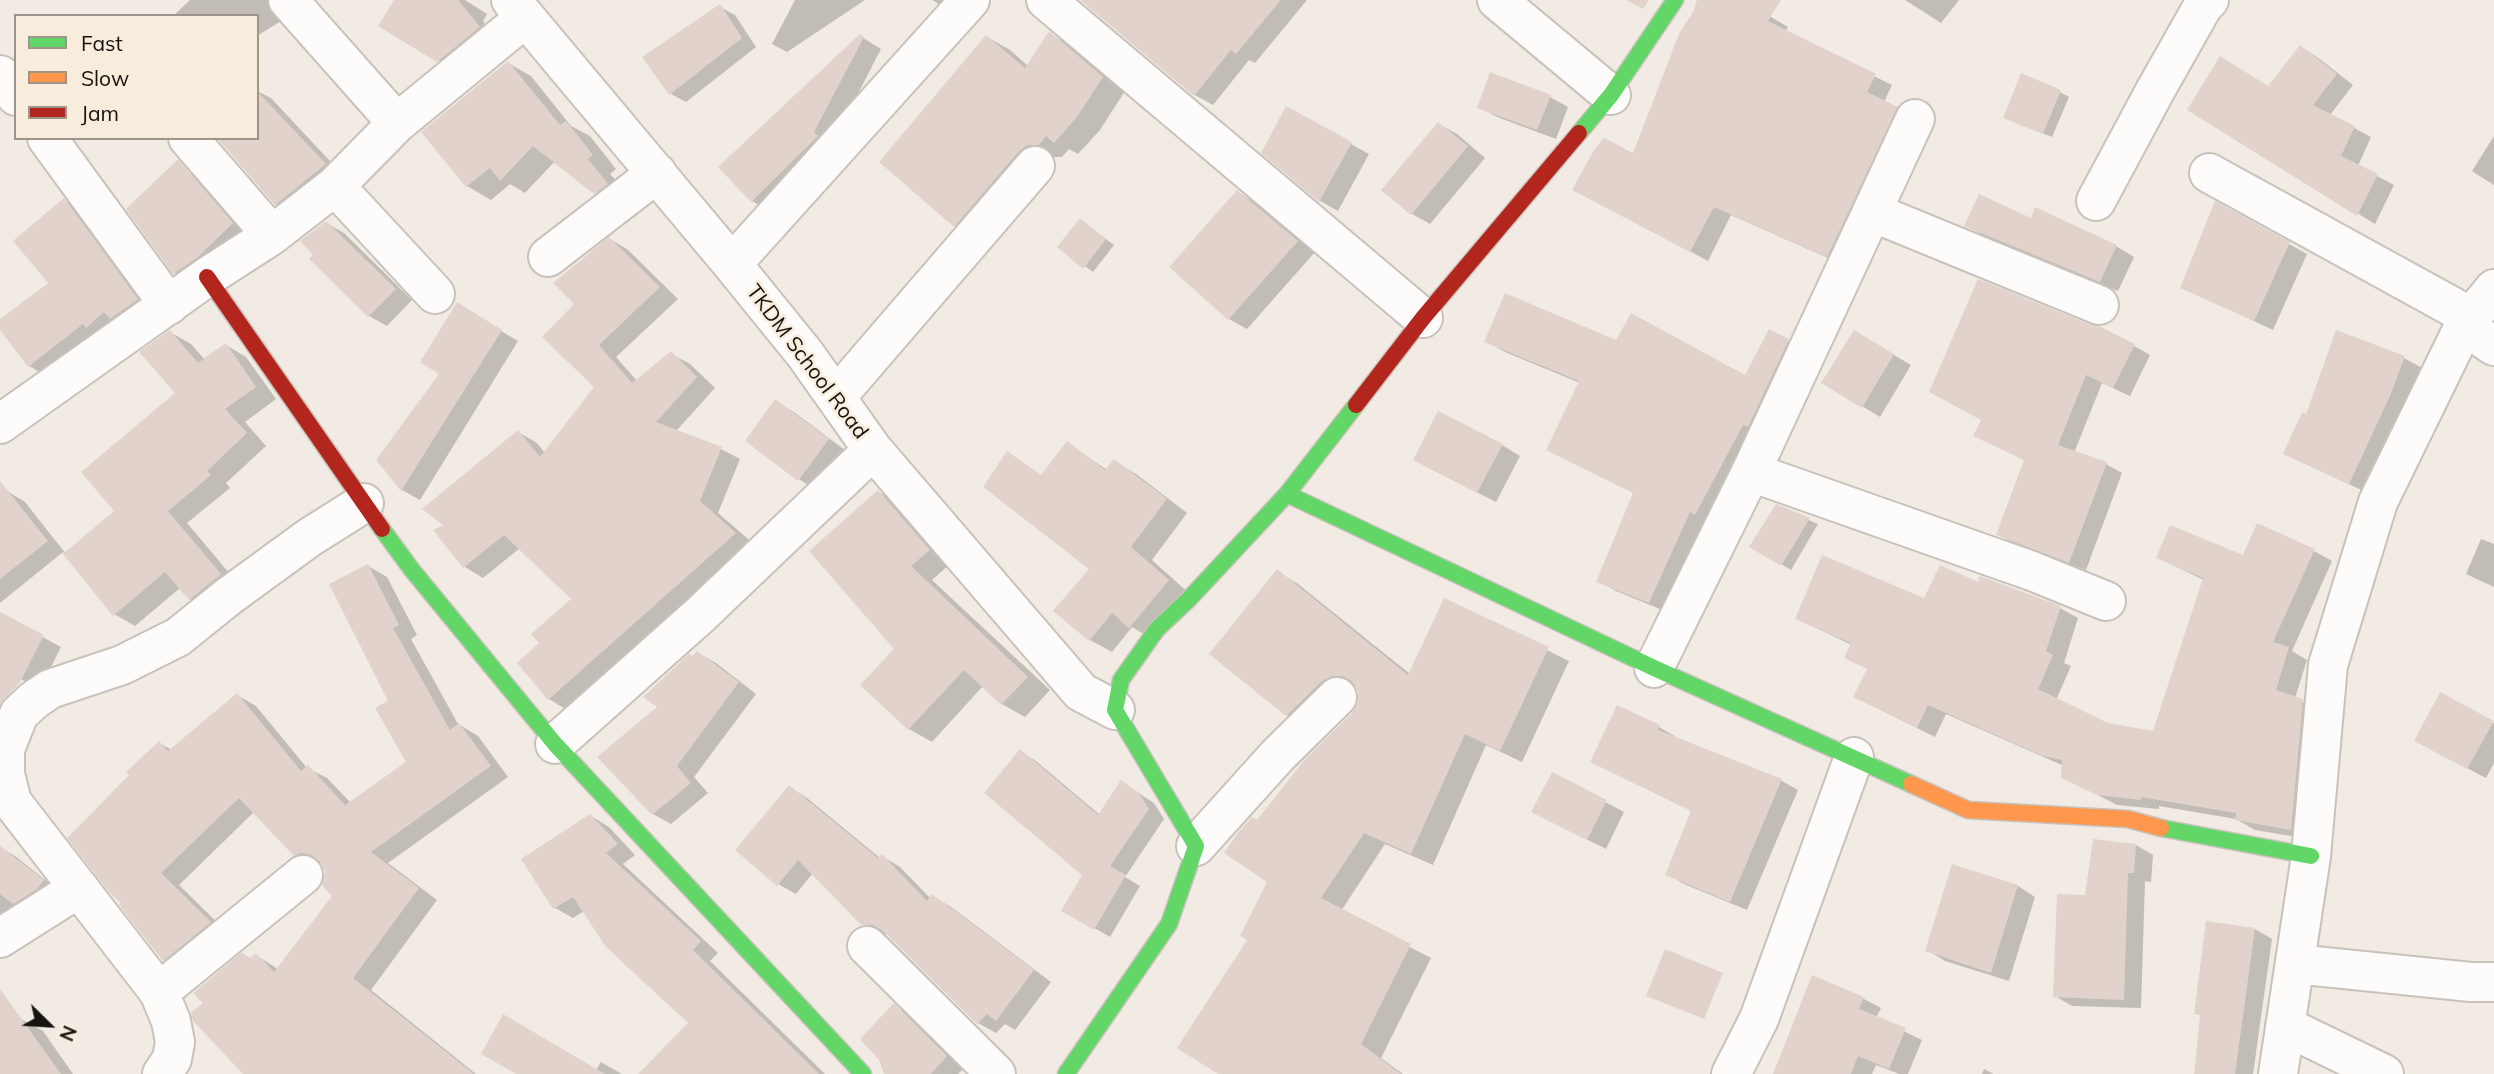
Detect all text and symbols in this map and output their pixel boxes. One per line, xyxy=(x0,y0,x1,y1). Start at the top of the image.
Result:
legend xyxy=(14,14,259,140)
text: Fast xyxy=(81,30,123,56)
text: Slow xyxy=(81,65,129,91)
text: Jam xyxy=(81,100,119,126)
street label: TKDM School Road xyxy=(741,280,873,444)
north arrow xyxy=(14,990,84,1060)
text: N xyxy=(54,1022,82,1045)

